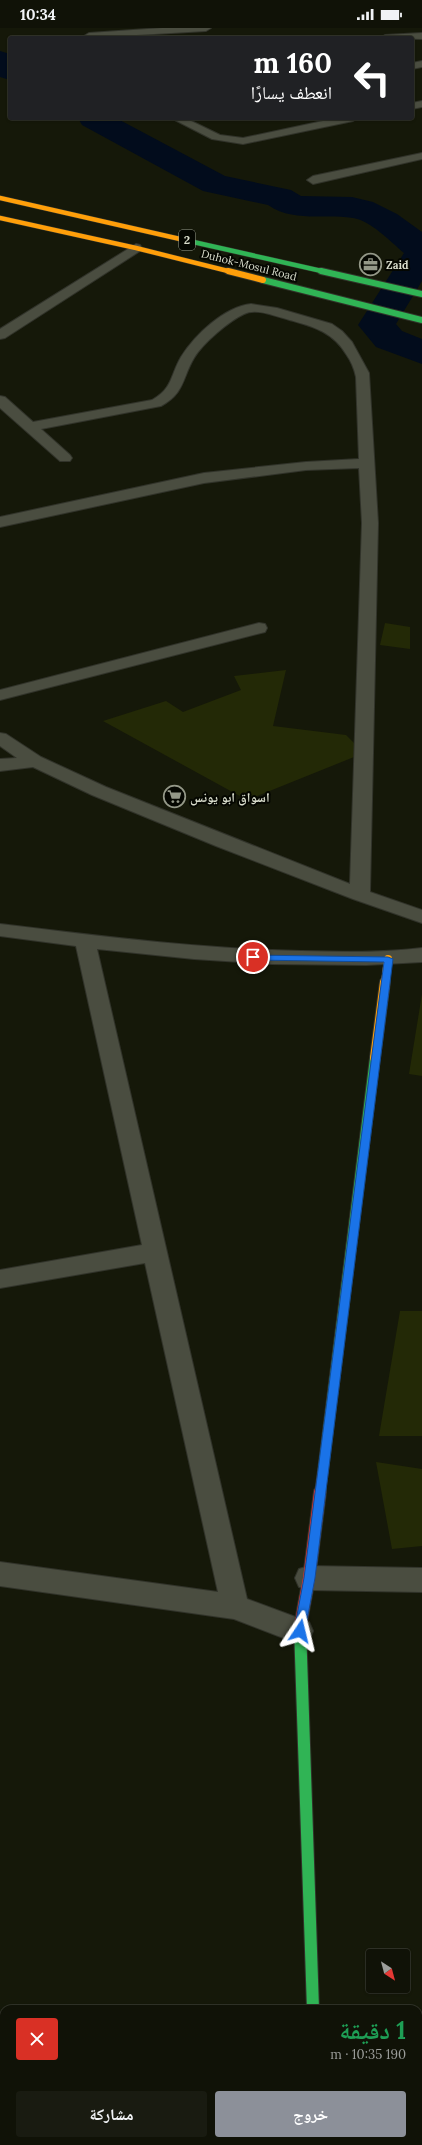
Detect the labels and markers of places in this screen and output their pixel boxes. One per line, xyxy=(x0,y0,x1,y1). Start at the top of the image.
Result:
office icon: Zaid xyxy=(358,252,384,278)
place label: Zaid xyxy=(386,258,409,272)
supermarket icon: اسواق ابو يونس xyxy=(161,784,187,810)
place label: اسواق ابو يونس xyxy=(190,789,270,806)
pin xyxy=(236,940,270,974)

